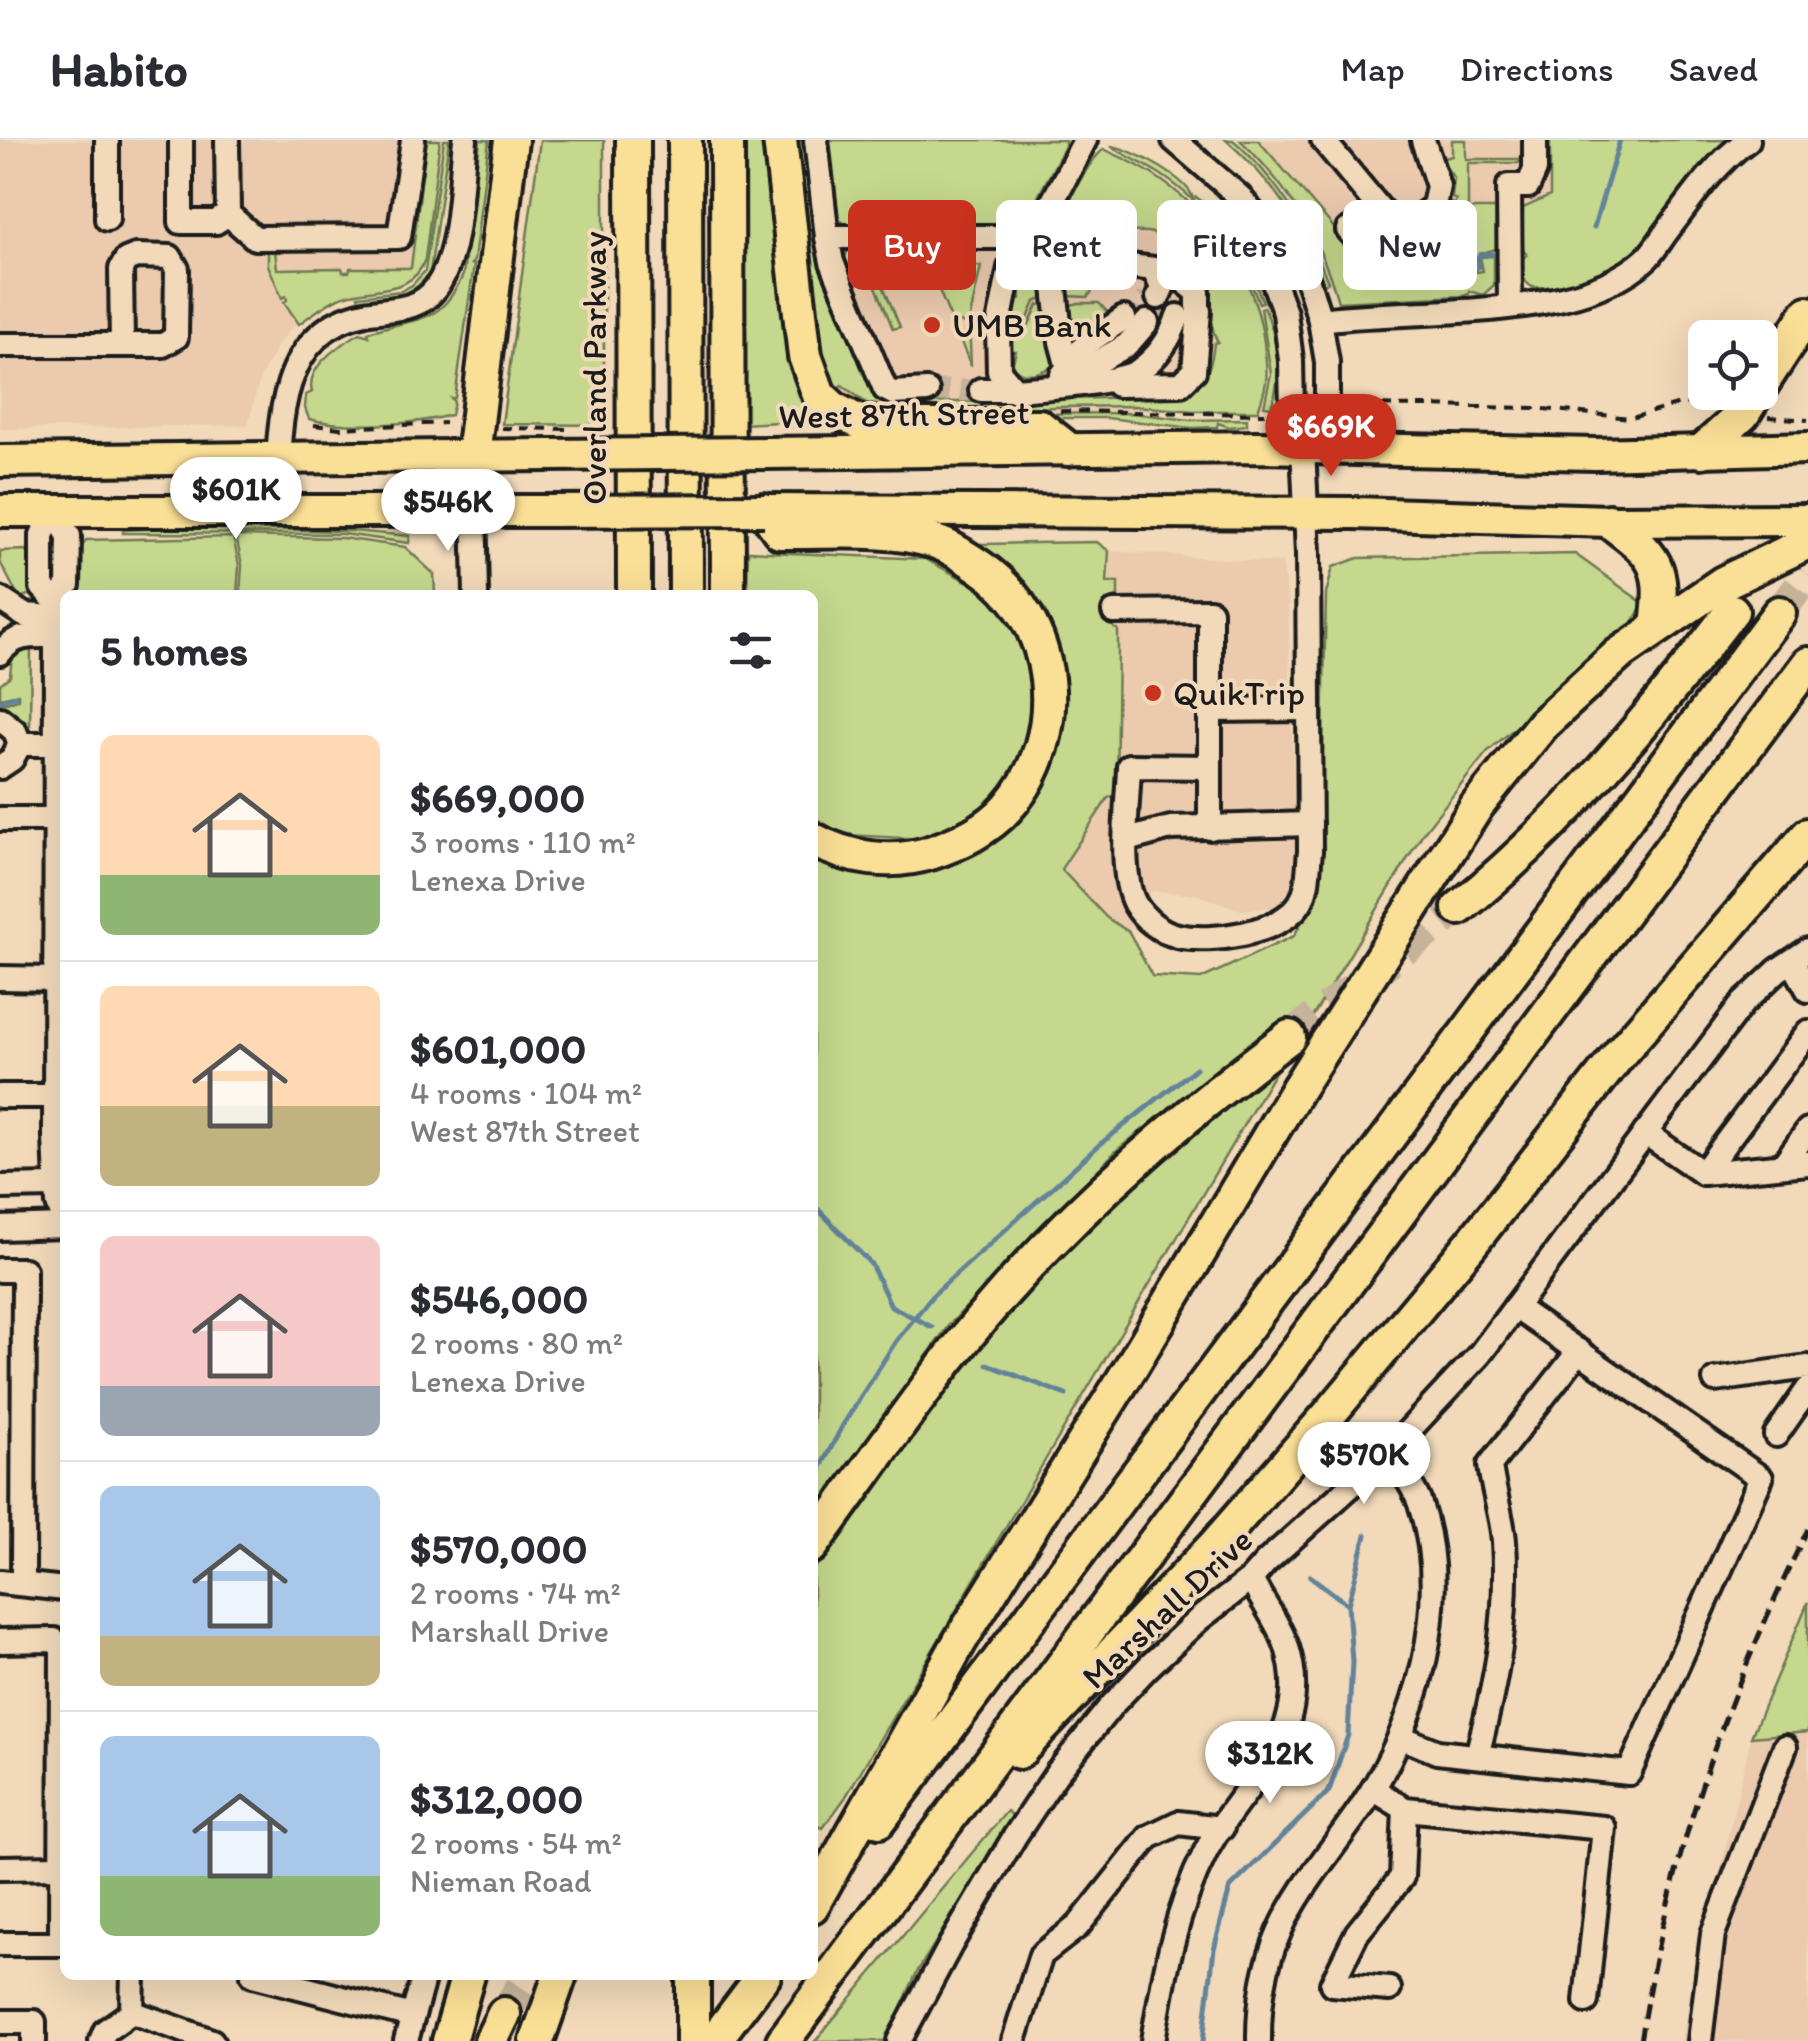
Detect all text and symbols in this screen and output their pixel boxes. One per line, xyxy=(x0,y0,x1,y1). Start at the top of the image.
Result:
text: Habito xyxy=(50,40,188,98)
text: Map xyxy=(1341,48,1405,90)
text: Directions xyxy=(1460,48,1614,90)
text: Saved xyxy=(1669,48,1758,90)
chip: Buy xyxy=(848,200,976,290)
chip: Rent xyxy=(996,200,1137,290)
chip: Filters xyxy=(1157,200,1323,290)
chip: New xyxy=(1343,200,1477,290)
street label: Overland Parkway xyxy=(573,231,615,505)
place label: UMB Bank xyxy=(952,304,1112,346)
marker: UMB Bank xyxy=(921,314,943,336)
map controls xyxy=(1688,320,1778,410)
button: locate xyxy=(1688,320,1778,410)
street label: West 87th Street xyxy=(778,391,1030,437)
pin: $669K xyxy=(1261,394,1401,479)
text: $669K xyxy=(1287,407,1375,445)
pin: $601K xyxy=(166,457,306,542)
pin: $546K xyxy=(378,469,518,554)
text: $601K xyxy=(192,470,280,508)
text: $546K xyxy=(403,482,493,520)
icon: filters xyxy=(723,623,778,678)
text: 5 homes xyxy=(100,625,248,676)
place label: QuikTrip xyxy=(1173,672,1305,714)
marker: QuikTrip xyxy=(1142,682,1164,704)
text: $669,000 xyxy=(410,772,585,823)
icon: home xyxy=(180,775,300,895)
text: 3 rooms · 110 m² xyxy=(410,823,636,861)
text: Lenexa Drive xyxy=(410,861,586,899)
text: $601,000 xyxy=(410,1023,586,1074)
icon: home xyxy=(180,1026,300,1146)
text: 4 rooms · 104 m² xyxy=(410,1074,642,1112)
text: West 87th Street xyxy=(410,1112,640,1150)
text: $546,000 xyxy=(410,1273,588,1324)
icon: home xyxy=(180,1276,300,1396)
text: 2 rooms · 80 m² xyxy=(410,1324,623,1362)
text: Lenexa Drive xyxy=(410,1362,586,1400)
pin: $570K xyxy=(1294,1422,1434,1507)
text: $570K xyxy=(1319,1435,1409,1473)
street label: Marshall Drive xyxy=(1073,1518,1261,1698)
text: $570,000 xyxy=(410,1523,588,1574)
icon: home xyxy=(180,1526,300,1646)
text: 2 rooms · 74 m² xyxy=(410,1574,621,1612)
text: Marshall Drive xyxy=(410,1612,609,1650)
pin: $312K xyxy=(1200,1721,1340,1806)
text: $312K xyxy=(1227,1734,1313,1772)
text: $312,000 xyxy=(410,1773,583,1824)
icon: home xyxy=(180,1776,300,1896)
text: 2 rooms · 54 m² xyxy=(410,1824,622,1862)
text: Nieman Road xyxy=(410,1862,591,1900)

